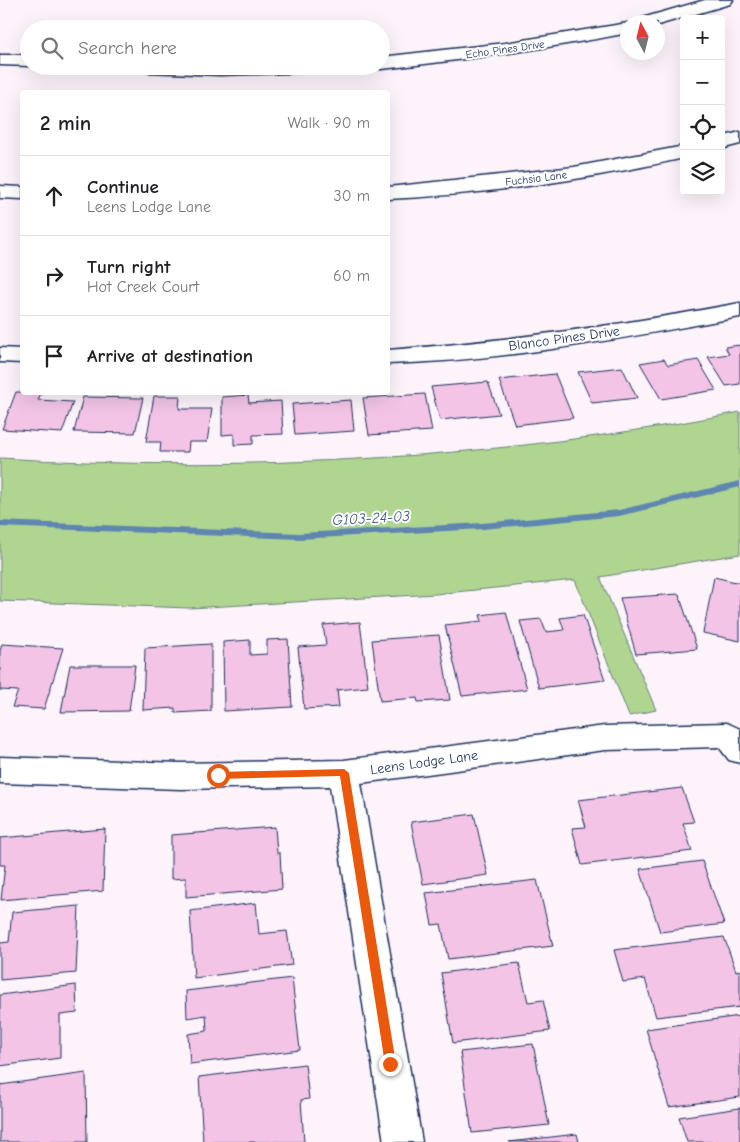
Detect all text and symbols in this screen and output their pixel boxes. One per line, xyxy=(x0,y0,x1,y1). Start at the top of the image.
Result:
north arrow xyxy=(620,15,665,60)
map controls xyxy=(680,15,725,195)
button: + xyxy=(680,15,725,60)
search box xyxy=(20,20,390,75)
icon: search xyxy=(38,34,66,62)
text: Search here xyxy=(78,37,177,59)
street label: Echo Pines Drive xyxy=(465,37,546,61)
button: − xyxy=(680,60,725,105)
button: locate xyxy=(680,105,725,150)
text: 2 min xyxy=(40,111,91,135)
text: Walk · 90 m xyxy=(287,114,370,132)
button: layers xyxy=(680,150,725,195)
street label: Fuchsia Lane xyxy=(504,168,568,189)
text: Continue xyxy=(87,176,159,198)
icon: ahead xyxy=(40,182,68,210)
text: 30 m xyxy=(334,187,370,205)
text: Leens Lodge Lane xyxy=(87,198,211,216)
text: Turn right xyxy=(87,256,171,278)
icon: right xyxy=(40,262,68,290)
text: 60 m xyxy=(333,267,370,285)
text: Hot Creek Court xyxy=(87,278,199,296)
street label: Blanco Pines Drive xyxy=(507,322,621,355)
icon: arrive xyxy=(40,342,68,370)
text: Arrive at destination xyxy=(87,345,253,367)
water label: G103-24-03 xyxy=(332,507,411,529)
street label: Leens Lodge Lane xyxy=(369,747,479,778)
route start xyxy=(207,764,230,787)
route end xyxy=(379,1053,402,1076)

